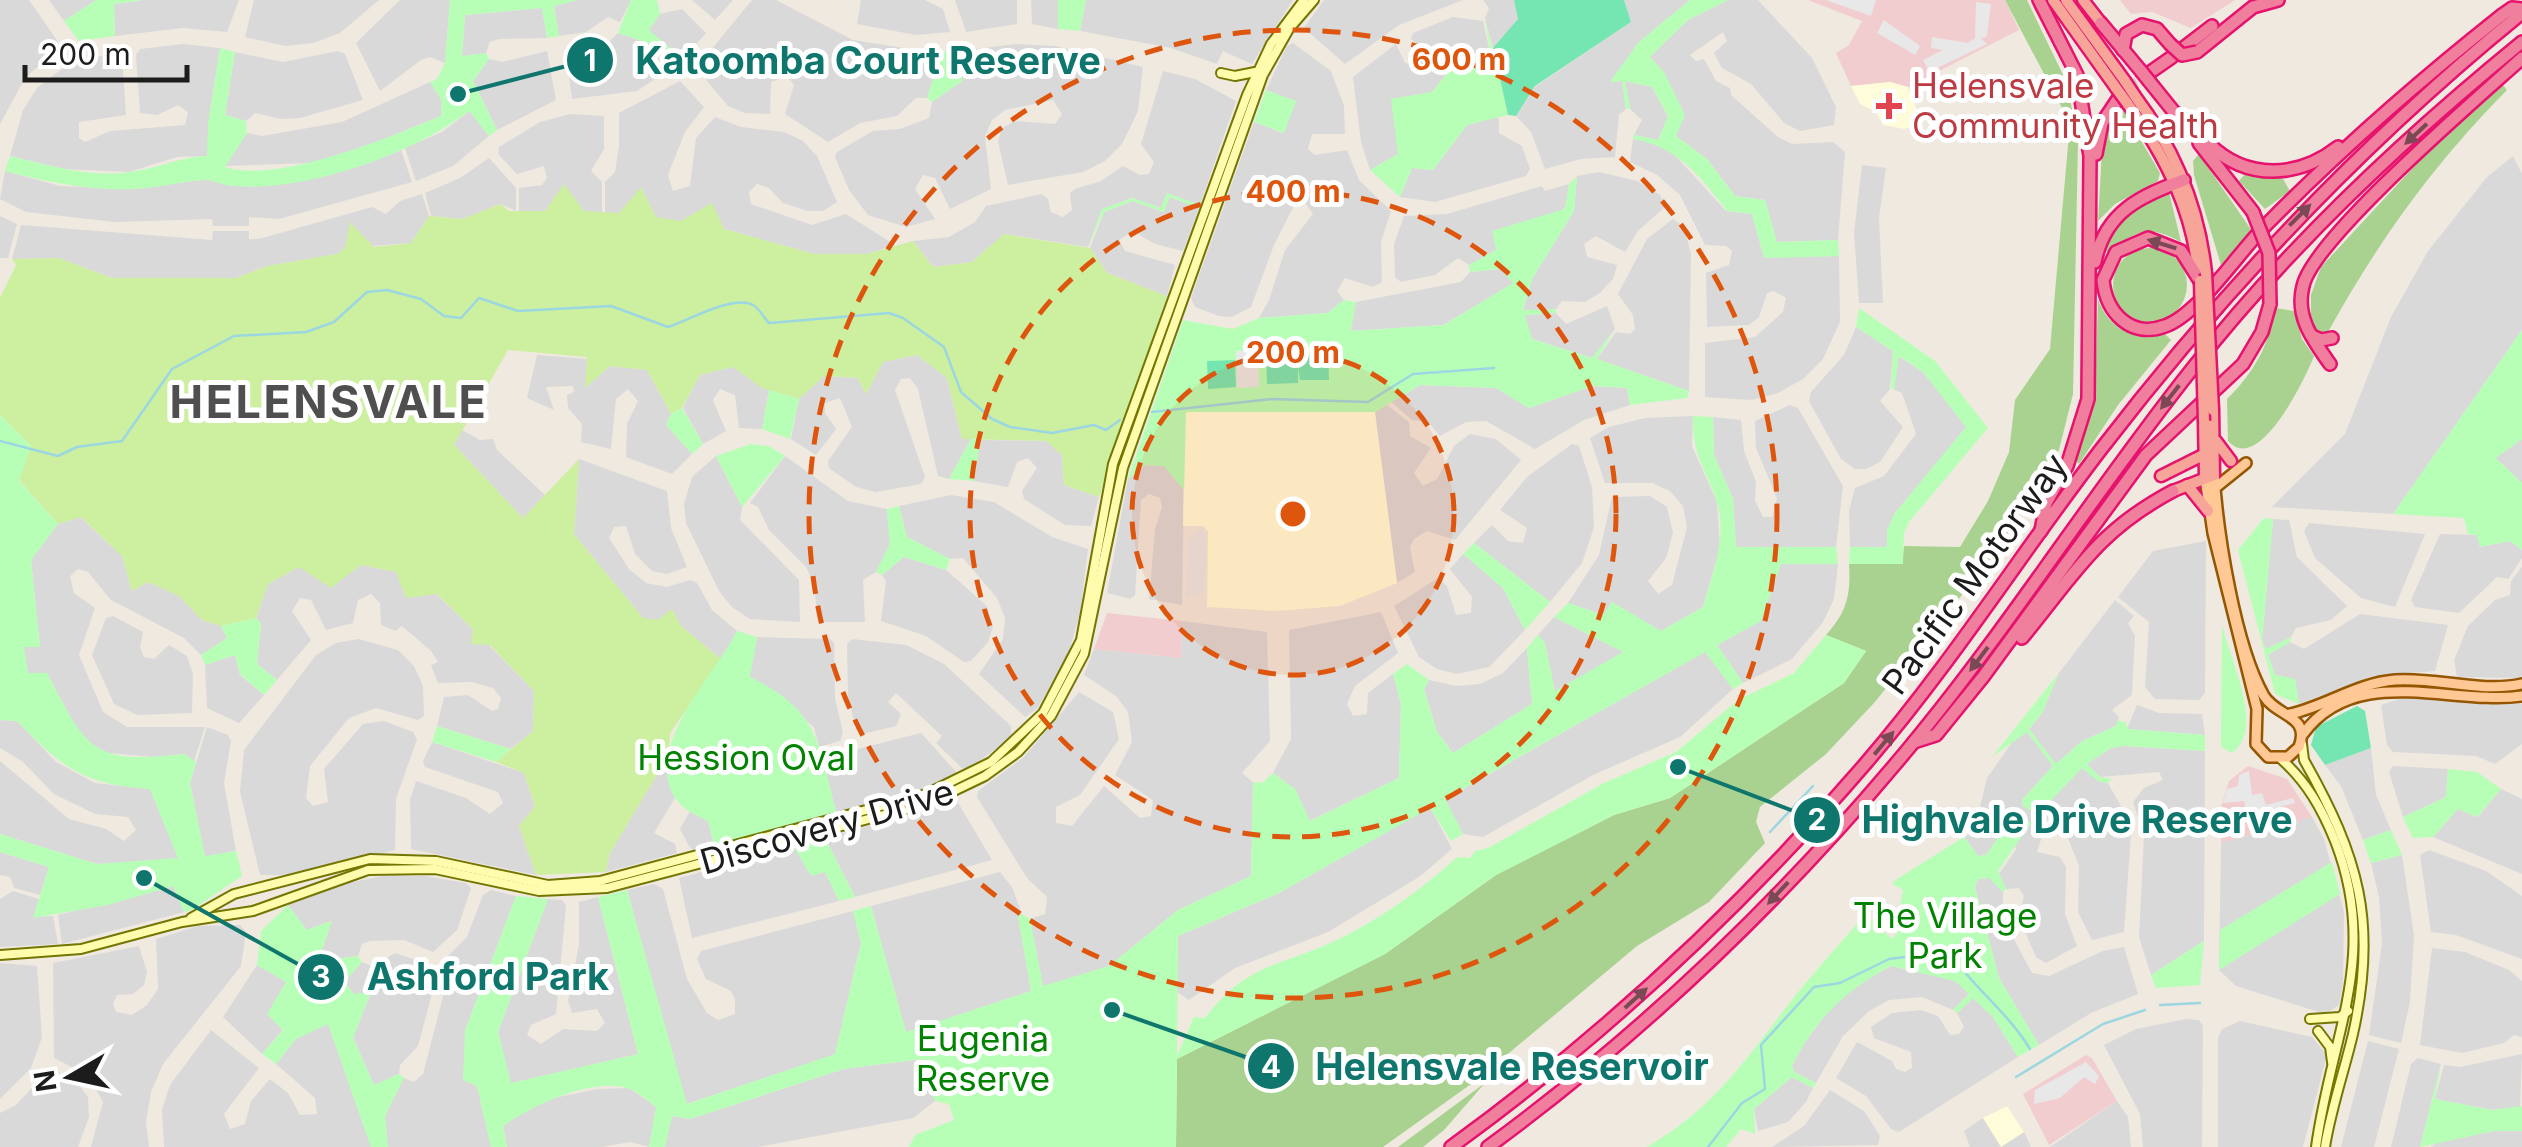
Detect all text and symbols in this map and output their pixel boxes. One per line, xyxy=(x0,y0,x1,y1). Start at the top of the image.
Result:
scale bar xyxy=(25,20,188,82)
callout: Katoomba Court Reserve xyxy=(565,26,1121,94)
text: 200 m xyxy=(40,36,131,72)
text: Katoomba Court Reserve xyxy=(635,37,1101,83)
text: 600 m xyxy=(1412,41,1506,77)
text: 1 xyxy=(584,42,596,78)
place label: Helensvale Community Health xyxy=(1912,64,2219,146)
marker: Helensvale Community Health xyxy=(1876,93,1902,119)
one-way arrow xyxy=(2404,122,2428,145)
text: 400 m xyxy=(1245,173,1341,209)
one-way arrow xyxy=(2288,204,2311,228)
one-way arrow xyxy=(2146,236,2176,251)
text: 200 m xyxy=(1246,334,1340,370)
district label: HELENSVALE xyxy=(170,374,488,429)
one-way arrow xyxy=(2160,384,2181,409)
street label: Pacific Motorway xyxy=(1873,445,2076,702)
centre of rings xyxy=(1275,496,1311,532)
one-way arrow xyxy=(1969,646,1989,672)
one-way arrow xyxy=(1872,730,1894,755)
park label: Hession Oval xyxy=(637,736,855,778)
street label: Discovery Drive xyxy=(695,770,958,882)
callout: Highvale Drive Reserve xyxy=(1792,786,2313,854)
text: Highvale Drive Reserve xyxy=(1861,796,2293,842)
text: 2 xyxy=(1808,801,1826,837)
one-way arrow xyxy=(1767,881,1790,905)
park label: The Village Park xyxy=(1853,894,2037,976)
callout: Ashford Park xyxy=(296,943,629,1011)
text: Ashford Park xyxy=(367,953,609,999)
text: 3 xyxy=(311,958,331,994)
one-way arrow xyxy=(1623,987,1648,1009)
park label: Eugenia Reserve xyxy=(916,1017,1050,1099)
north arrow xyxy=(20,1027,120,1127)
callout: Helensvale Reservoir xyxy=(1246,1032,1729,1100)
text: Helensvale Reservoir xyxy=(1315,1043,1709,1089)
text: 4 xyxy=(1261,1048,1281,1084)
text: N xyxy=(27,1068,64,1094)

